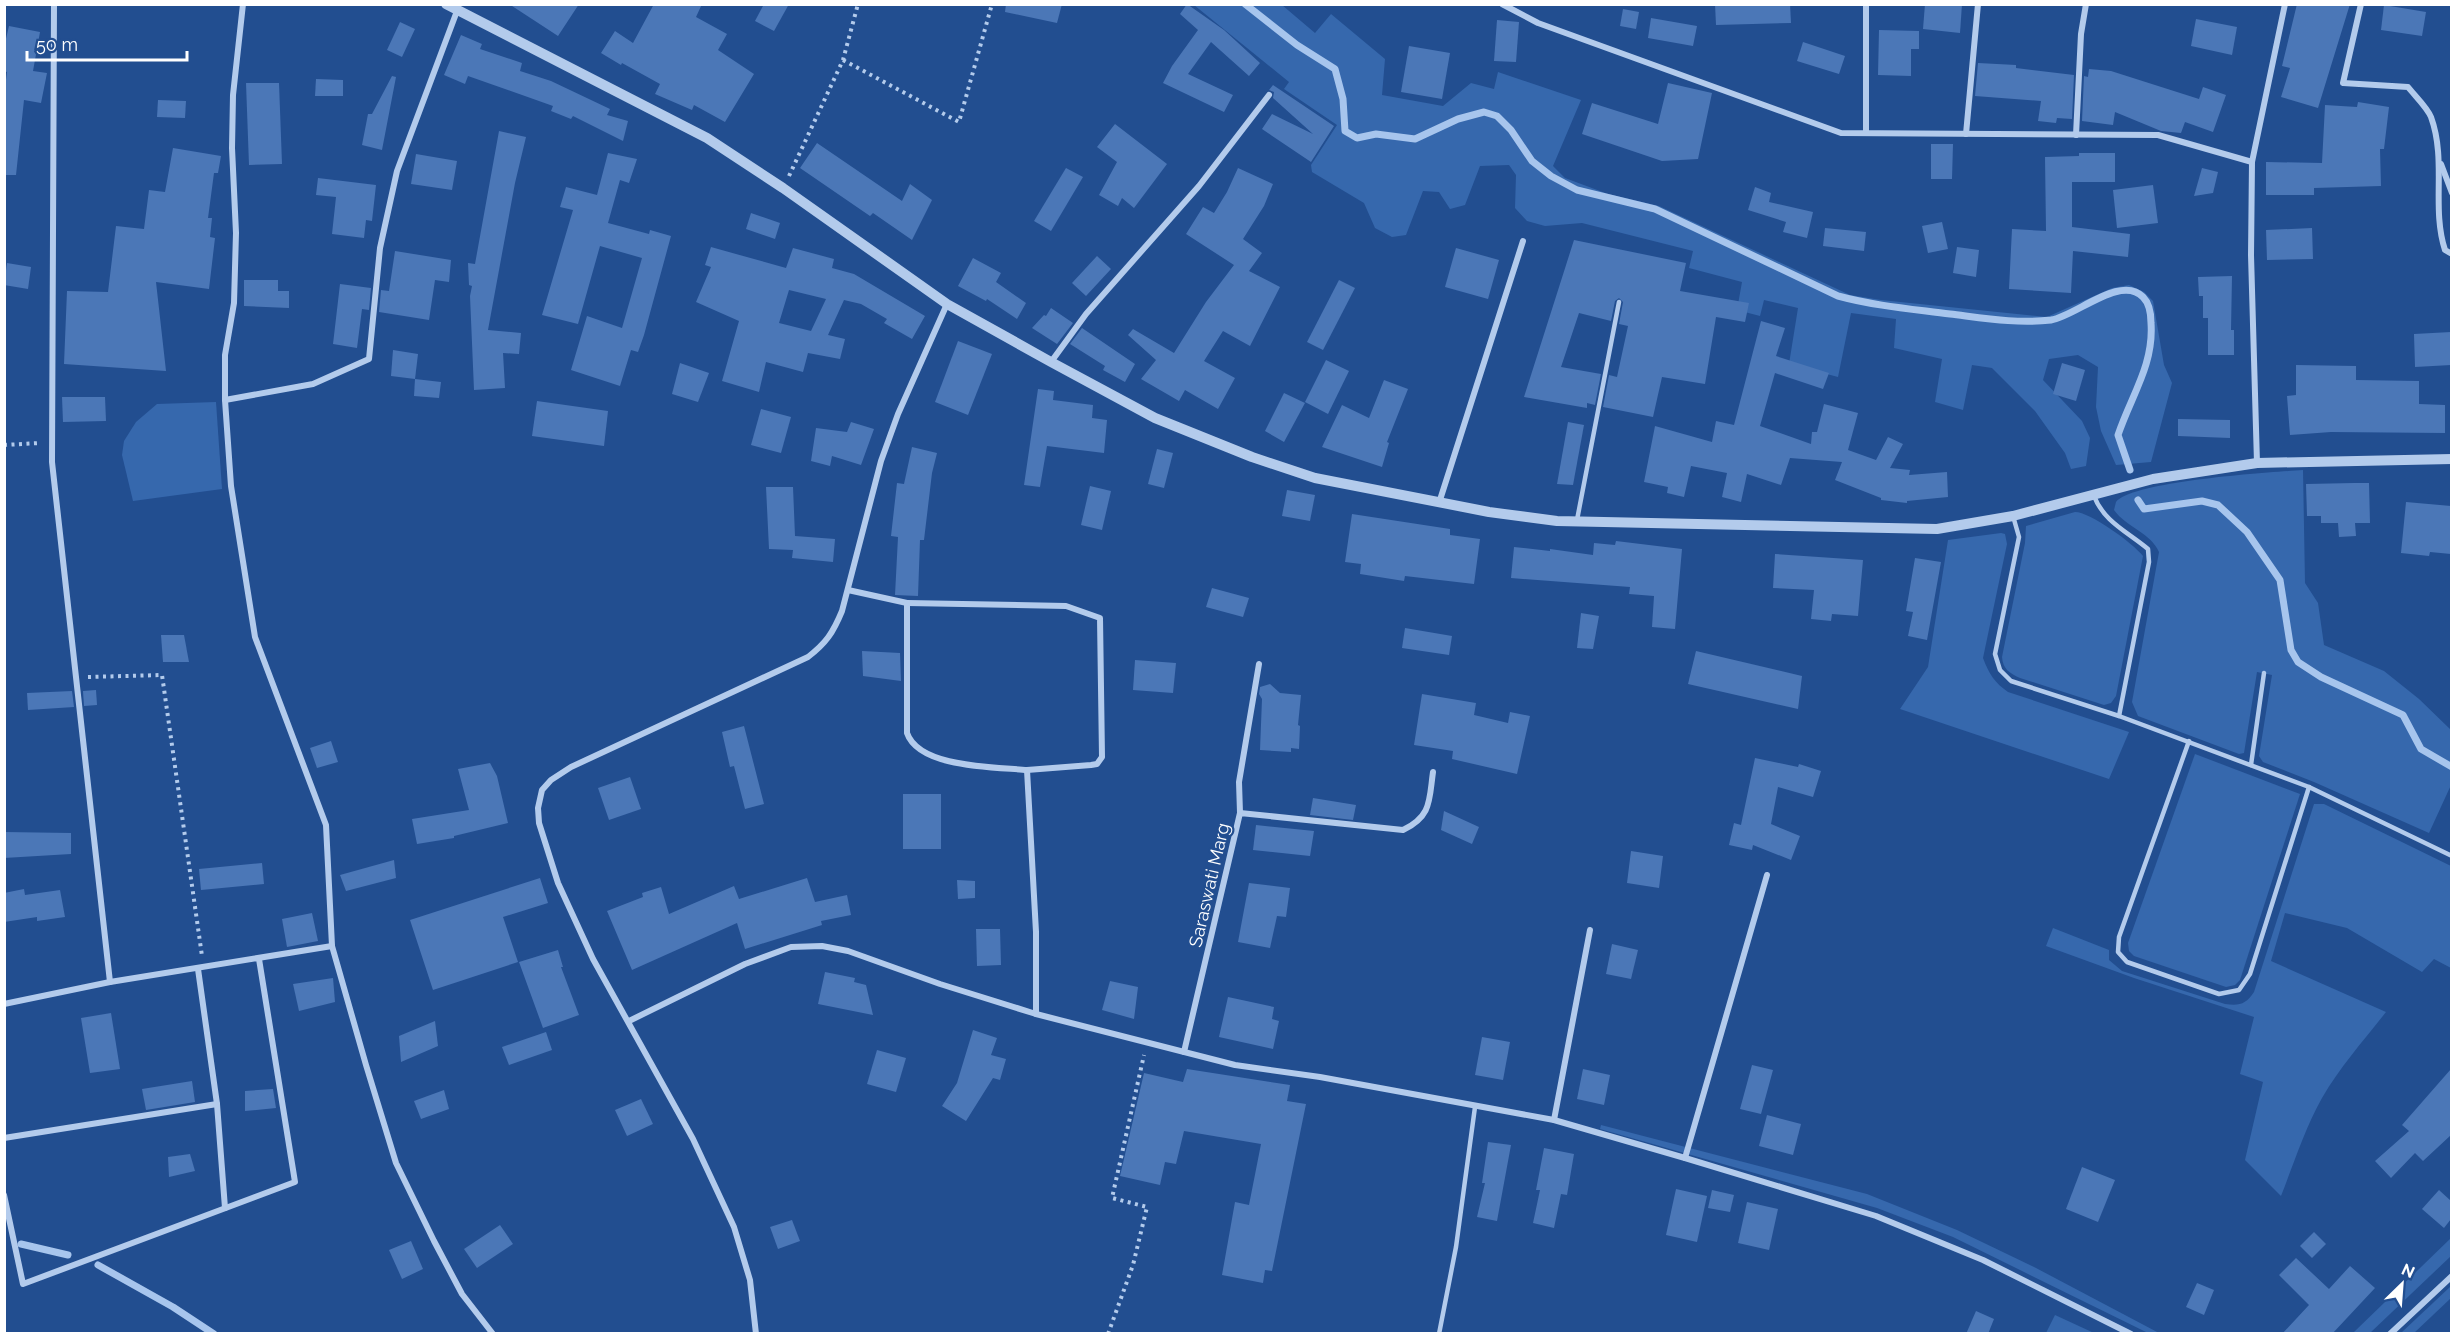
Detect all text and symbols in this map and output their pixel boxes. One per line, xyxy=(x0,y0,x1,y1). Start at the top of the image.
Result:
scale bar xyxy=(27,24,188,62)
text: 50 m xyxy=(36,34,78,55)
street label: Saraswati Marg xyxy=(1185,821,1233,949)
north arrow xyxy=(2372,1254,2432,1314)
text: N xyxy=(2399,1260,2418,1282)

